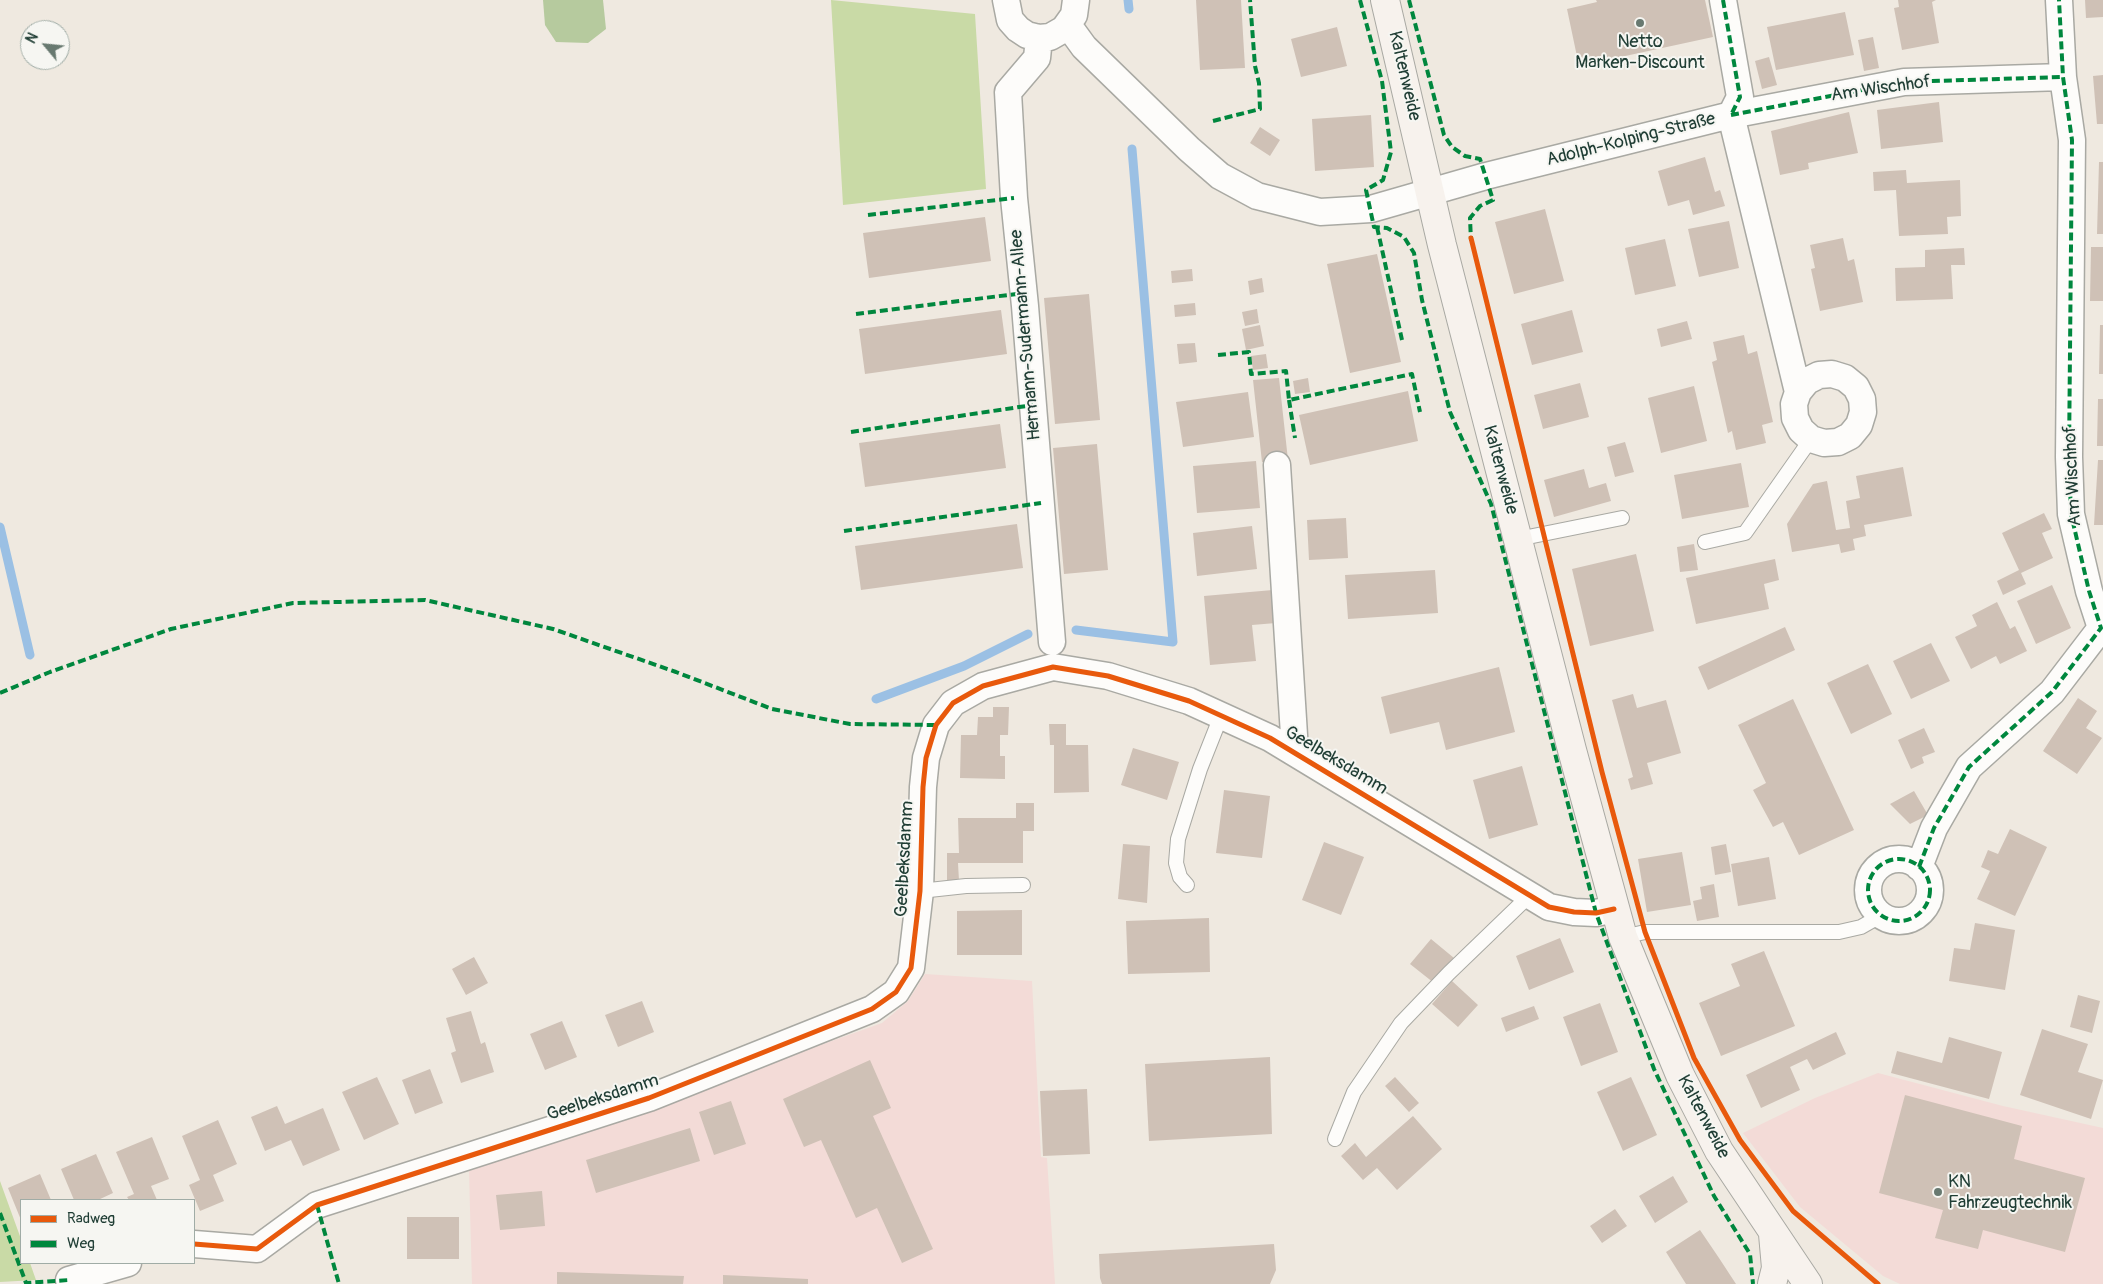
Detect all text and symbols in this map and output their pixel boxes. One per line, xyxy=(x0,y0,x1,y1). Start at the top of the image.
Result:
marker: Netto Marken-Discount xyxy=(1634,17,1646,29)
north arrow xyxy=(20,20,70,70)
street label: Kaltenweide xyxy=(1383,29,1425,123)
text: N xyxy=(22,30,42,46)
place label: Netto Marken-Discount xyxy=(1575,31,1705,74)
street label: Am Wischhof xyxy=(1830,71,1932,107)
street label: Adolph-Kolping-Straße xyxy=(1544,109,1718,171)
street label: Hermann-Sudermann-Allee xyxy=(1006,229,1046,441)
street label: Kaltenweide xyxy=(1478,423,1522,517)
street label: Am Wischhof xyxy=(2060,425,2086,527)
street label: Geelbeksdamm xyxy=(1281,722,1391,800)
street label: Geelbeksdamm xyxy=(891,800,919,918)
street label: Geelbeksdamm xyxy=(544,1070,662,1126)
street label: Kaltenweide xyxy=(1672,1072,1734,1162)
place label: KN Fahrzeugtechnik xyxy=(1948,1171,2072,1214)
marker: KN Fahrzeugtechnik xyxy=(1932,1186,1944,1198)
legend xyxy=(20,1199,195,1264)
text: Radweg xyxy=(67,1209,115,1228)
text: Weg xyxy=(67,1234,95,1253)

